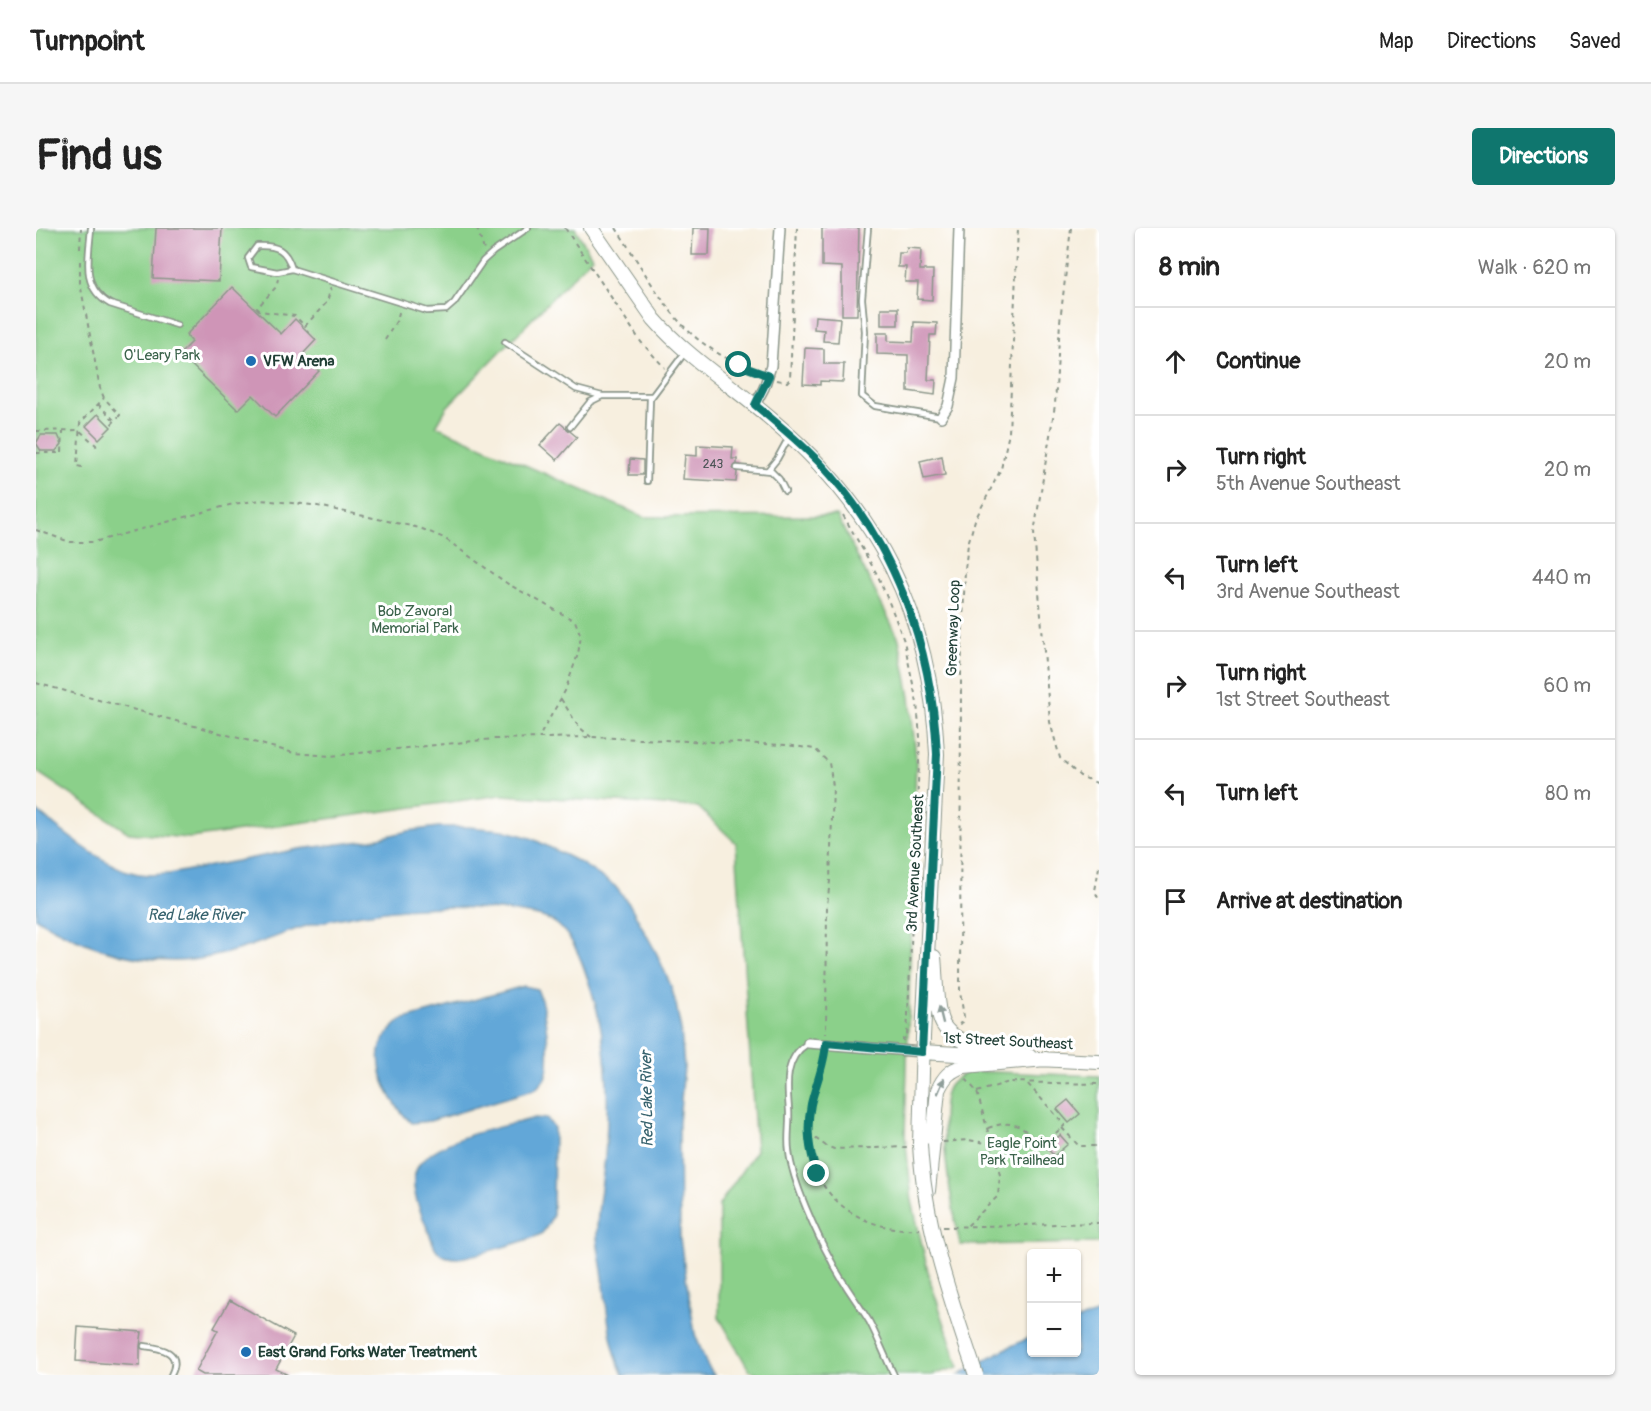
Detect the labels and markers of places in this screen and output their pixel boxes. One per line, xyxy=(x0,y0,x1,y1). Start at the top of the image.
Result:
place label: VFW Arena xyxy=(263,352,334,371)
marker: VFW Arena xyxy=(244,354,258,368)
place label: East Grand Forks Water Treatment xyxy=(258,1343,478,1362)
marker: East Grand Forks Water Treatment xyxy=(239,1345,253,1359)

